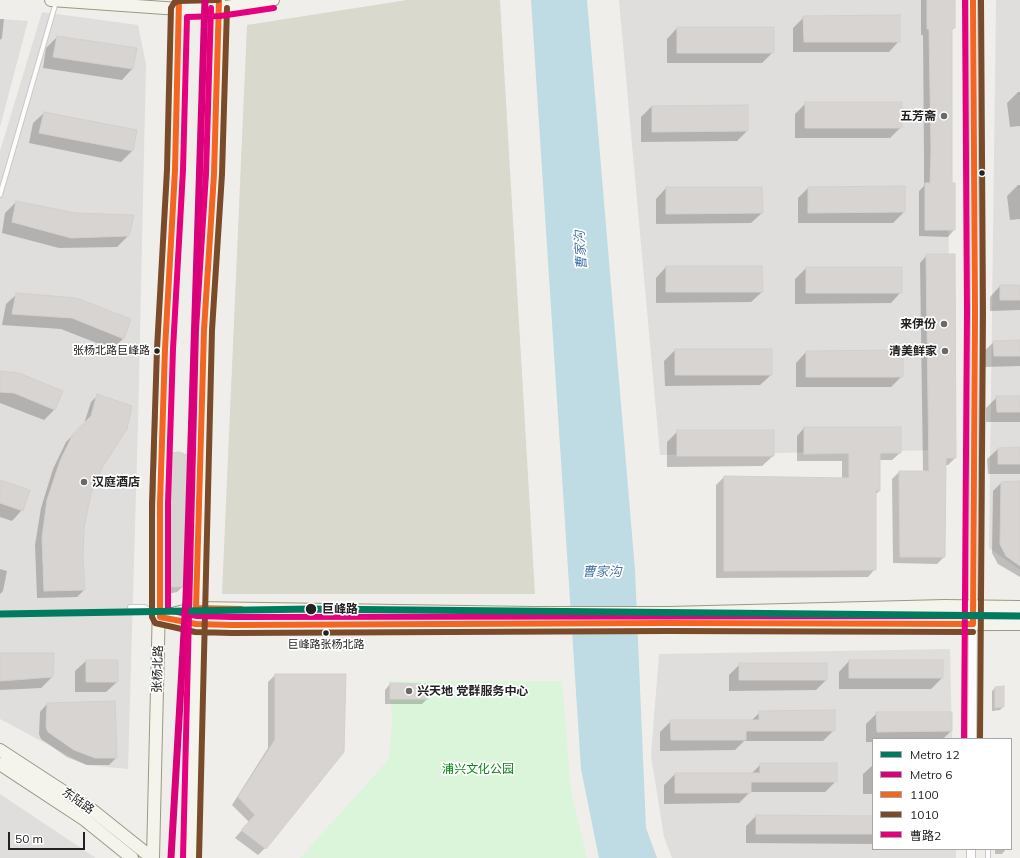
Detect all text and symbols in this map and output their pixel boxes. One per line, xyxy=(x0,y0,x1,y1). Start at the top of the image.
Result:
place label: 五芳斋 xyxy=(900,109,936,123)
marker: 五芳斋 xyxy=(939,111,949,121)
unlabelled marker xyxy=(977,168,987,178)
water label: 曹家沟 xyxy=(572,230,590,270)
place label: 来伊份 xyxy=(900,317,936,331)
marker: 来伊份 xyxy=(939,319,949,329)
place label: 张杨北路巨峰路 xyxy=(73,344,150,358)
place label: 清美鲜家 xyxy=(889,344,937,358)
marker: 张杨北路巨峰路 xyxy=(152,346,162,356)
marker: 清美鲜家 xyxy=(940,346,950,356)
place label: 汉庭酒店 xyxy=(92,475,140,489)
marker: 汉庭酒店 xyxy=(79,477,89,487)
water label: 曹家沟 xyxy=(583,564,621,580)
marker: 巨峰路 xyxy=(304,602,318,616)
place label: 巨峰路 xyxy=(322,602,358,616)
marker: 巨峰路张杨北路 xyxy=(321,628,331,638)
place label: 巨峰路张杨北路 xyxy=(288,638,364,652)
street label: 张杨北路 xyxy=(150,645,166,693)
place label: 兴天地 党群服务中心 xyxy=(417,684,528,698)
marker: 兴天地 党群服务中心 xyxy=(404,686,414,696)
legend xyxy=(872,738,1012,850)
text: Metro 12 xyxy=(910,747,960,762)
park label: 浦兴文化公园 xyxy=(442,762,514,776)
text: Metro 6 xyxy=(910,767,952,782)
street label: 东陆路 xyxy=(59,785,97,817)
text: 1100 xyxy=(910,787,939,802)
text: 1010 xyxy=(910,807,939,822)
scale bar xyxy=(10,824,87,850)
text: 曹路2 xyxy=(910,828,941,843)
text: 50 m xyxy=(15,831,43,846)

